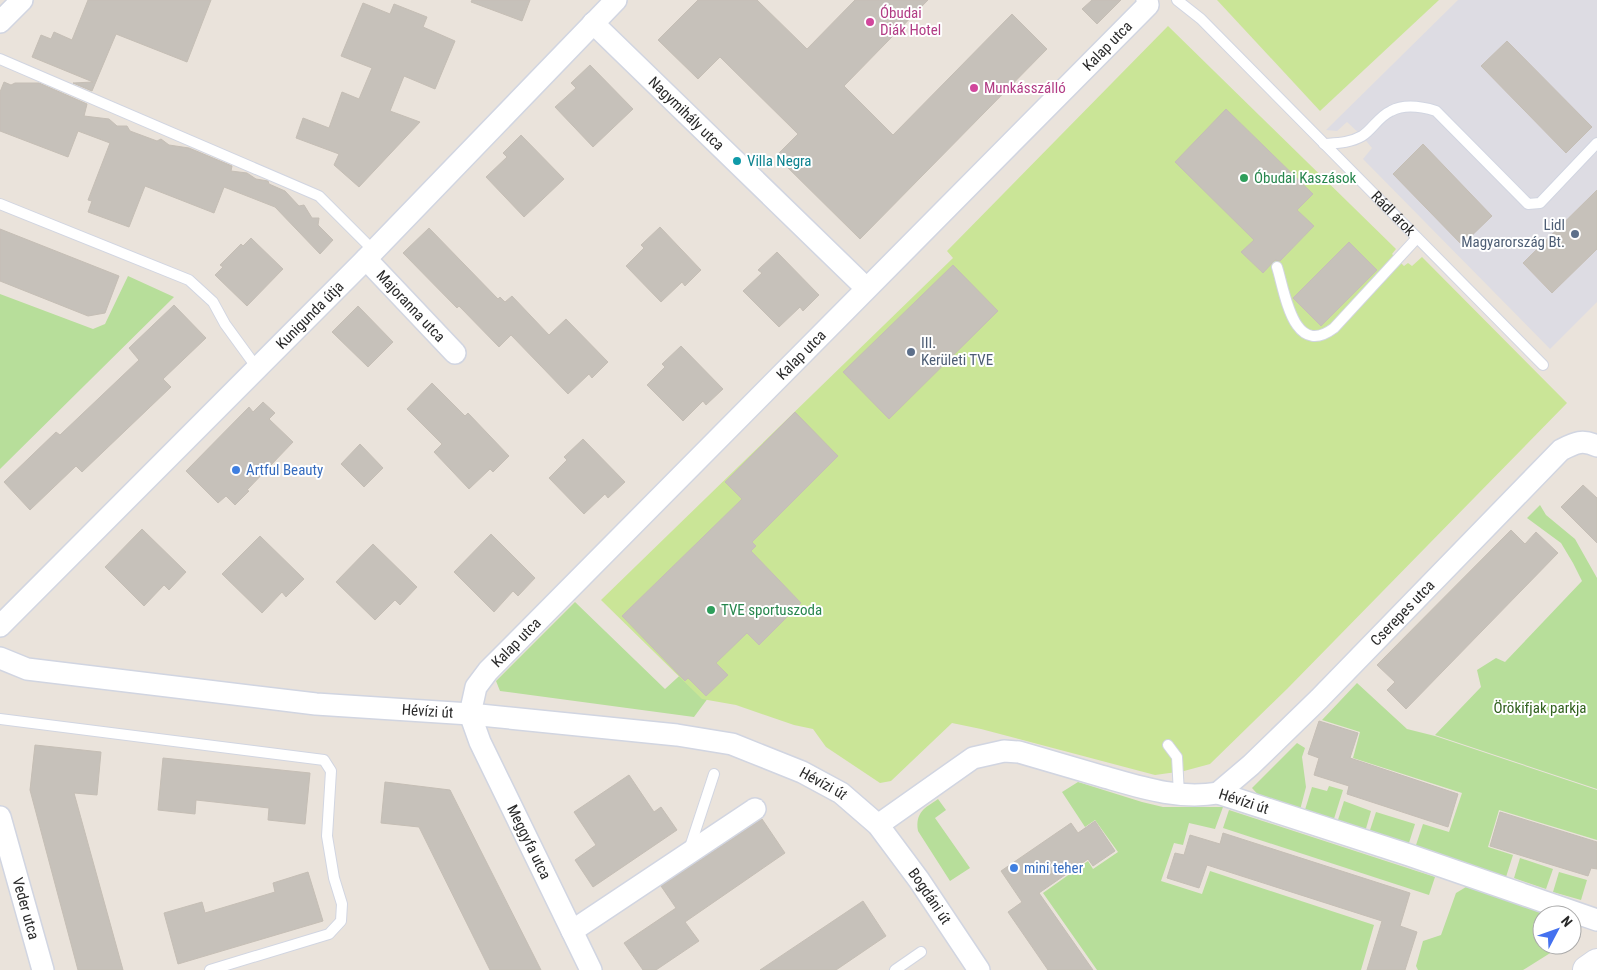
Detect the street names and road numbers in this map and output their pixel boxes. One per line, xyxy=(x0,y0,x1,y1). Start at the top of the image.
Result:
street label: Kalap utca xyxy=(1079,17,1136,75)
street label: Nagymihály utca xyxy=(645,73,728,154)
street label: Rádl árok xyxy=(1367,187,1419,240)
street label: Majoranna utca xyxy=(373,267,449,346)
street label: Kunigunda útja xyxy=(272,278,348,353)
street label: Kalap utca xyxy=(773,326,830,384)
street label: Cserepes utca xyxy=(1367,576,1438,650)
street label: Kalap utca xyxy=(488,614,545,671)
street label: Hévízi út xyxy=(401,701,454,722)
street label: Hévízi út xyxy=(796,763,851,803)
street label: Hévízi út xyxy=(1217,785,1271,818)
street label: Meggyfa utca xyxy=(503,802,555,882)
street label: Bogdáni út xyxy=(904,865,955,928)
street label: Veder utca xyxy=(8,875,43,941)

